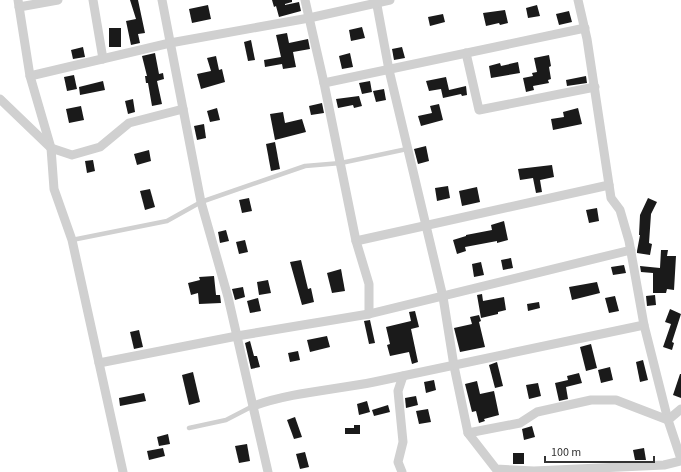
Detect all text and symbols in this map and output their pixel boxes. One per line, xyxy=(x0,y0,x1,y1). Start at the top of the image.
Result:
scale bar xyxy=(545,438,654,464)
text: 100 m xyxy=(551,444,581,461)

